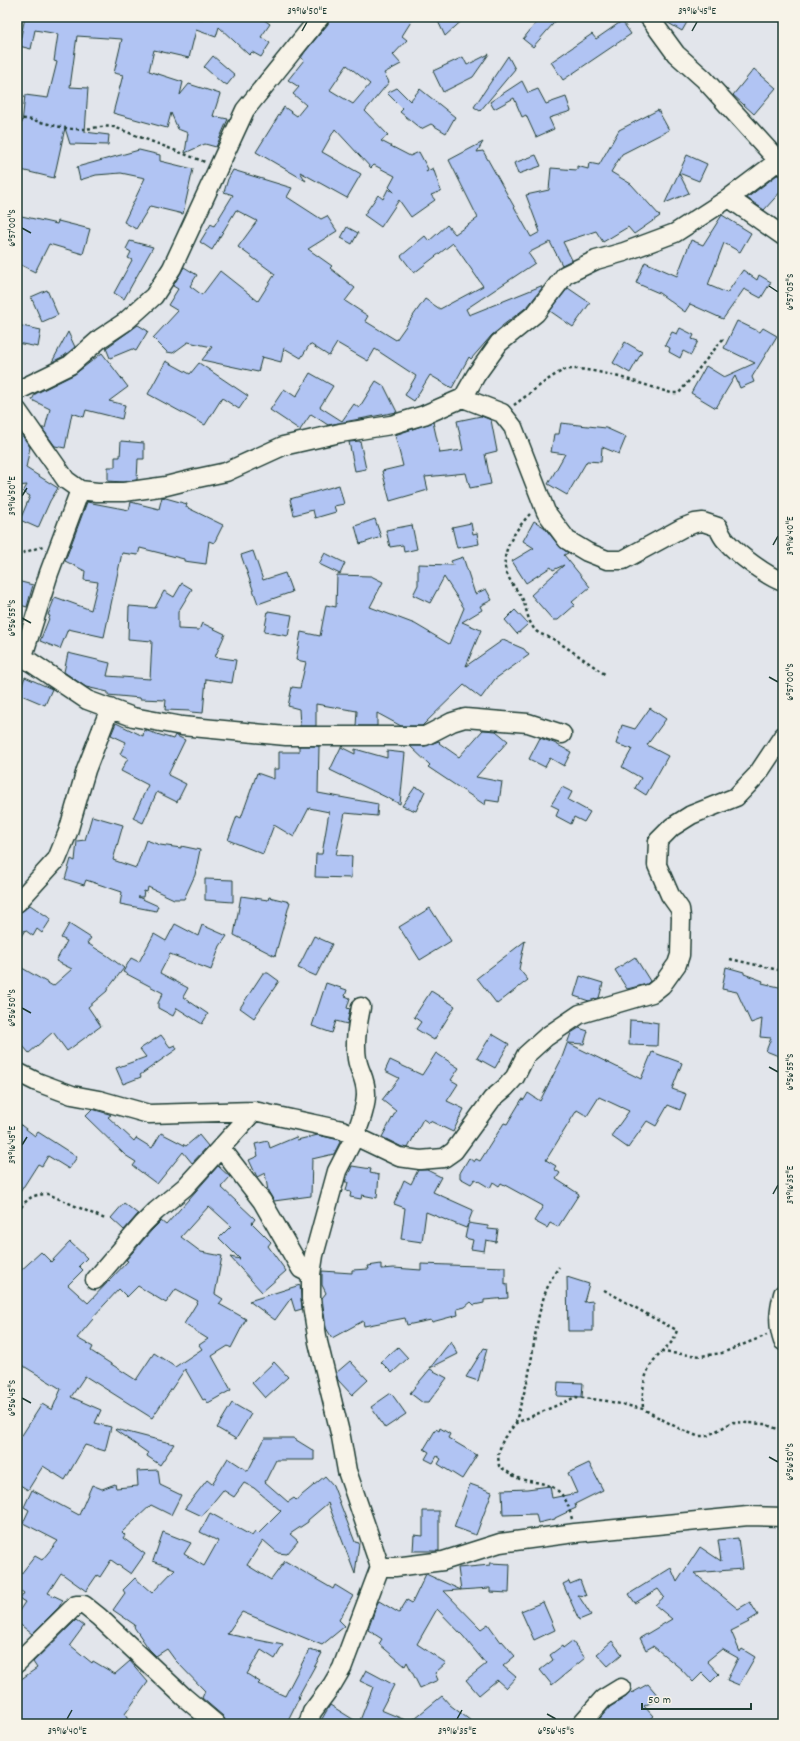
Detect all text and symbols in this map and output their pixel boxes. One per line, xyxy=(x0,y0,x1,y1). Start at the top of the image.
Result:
text: 39°16'50"E xyxy=(287,5,327,19)
text: 39°16'45"E xyxy=(678,5,717,19)
text: 6°57'00"S xyxy=(6,209,20,247)
text: 6°57'05"S xyxy=(784,274,798,310)
text: 39°16'50"E xyxy=(6,476,20,516)
text: 39°16'40"E xyxy=(784,516,798,556)
text: 6°56'55"S xyxy=(6,600,20,636)
text: 6°57'00"S xyxy=(784,663,798,701)
text: 6°56'50"S xyxy=(6,989,20,1027)
text: 6°56'55"S xyxy=(784,1054,798,1090)
text: 39°16'45"E xyxy=(6,1125,20,1164)
text: 39°16'35"E xyxy=(784,1165,798,1204)
text: 6°56'45"S xyxy=(6,1380,20,1416)
text: 6°56'50"S xyxy=(784,1443,798,1481)
scale bar xyxy=(642,1685,751,1711)
text: 50 m xyxy=(648,1692,671,1709)
text: 39°16'40"E xyxy=(48,1725,87,1739)
text: 39°16'35"E xyxy=(438,1725,477,1739)
text: 6°56'45"S xyxy=(538,1725,574,1739)

